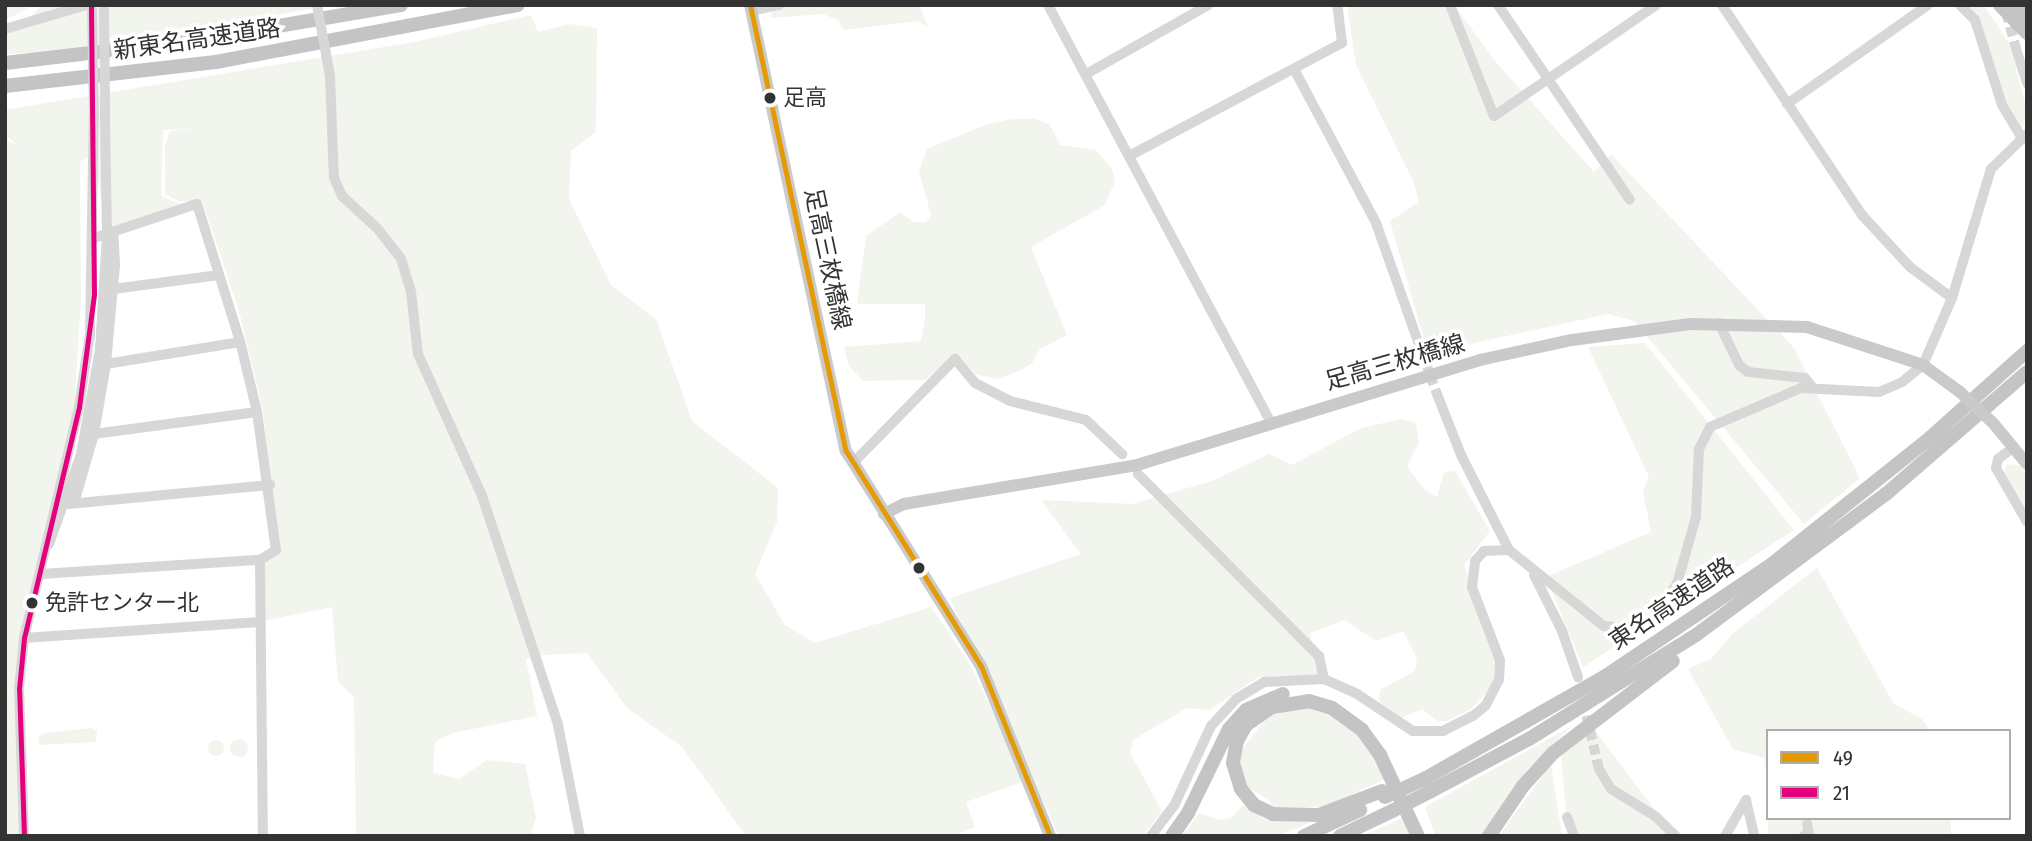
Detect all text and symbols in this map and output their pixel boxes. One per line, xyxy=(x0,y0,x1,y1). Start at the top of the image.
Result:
street label: 新東名高速道路 xyxy=(112,14,282,66)
place label: 足高 xyxy=(783,85,827,111)
marker: 足高 xyxy=(763,91,777,105)
street label: 足高三枚橋線 xyxy=(798,186,856,332)
street label: 足高三枚橋線 xyxy=(1322,329,1468,397)
street label: 東名高速道路 xyxy=(1604,552,1740,656)
unlabelled marker xyxy=(912,561,926,575)
place label: 免許センター北 xyxy=(45,590,199,616)
marker: 免許センター北 xyxy=(25,596,39,610)
legend xyxy=(1766,729,2011,820)
text: 49 xyxy=(1833,745,1853,771)
text: 21 xyxy=(1833,780,1850,806)

